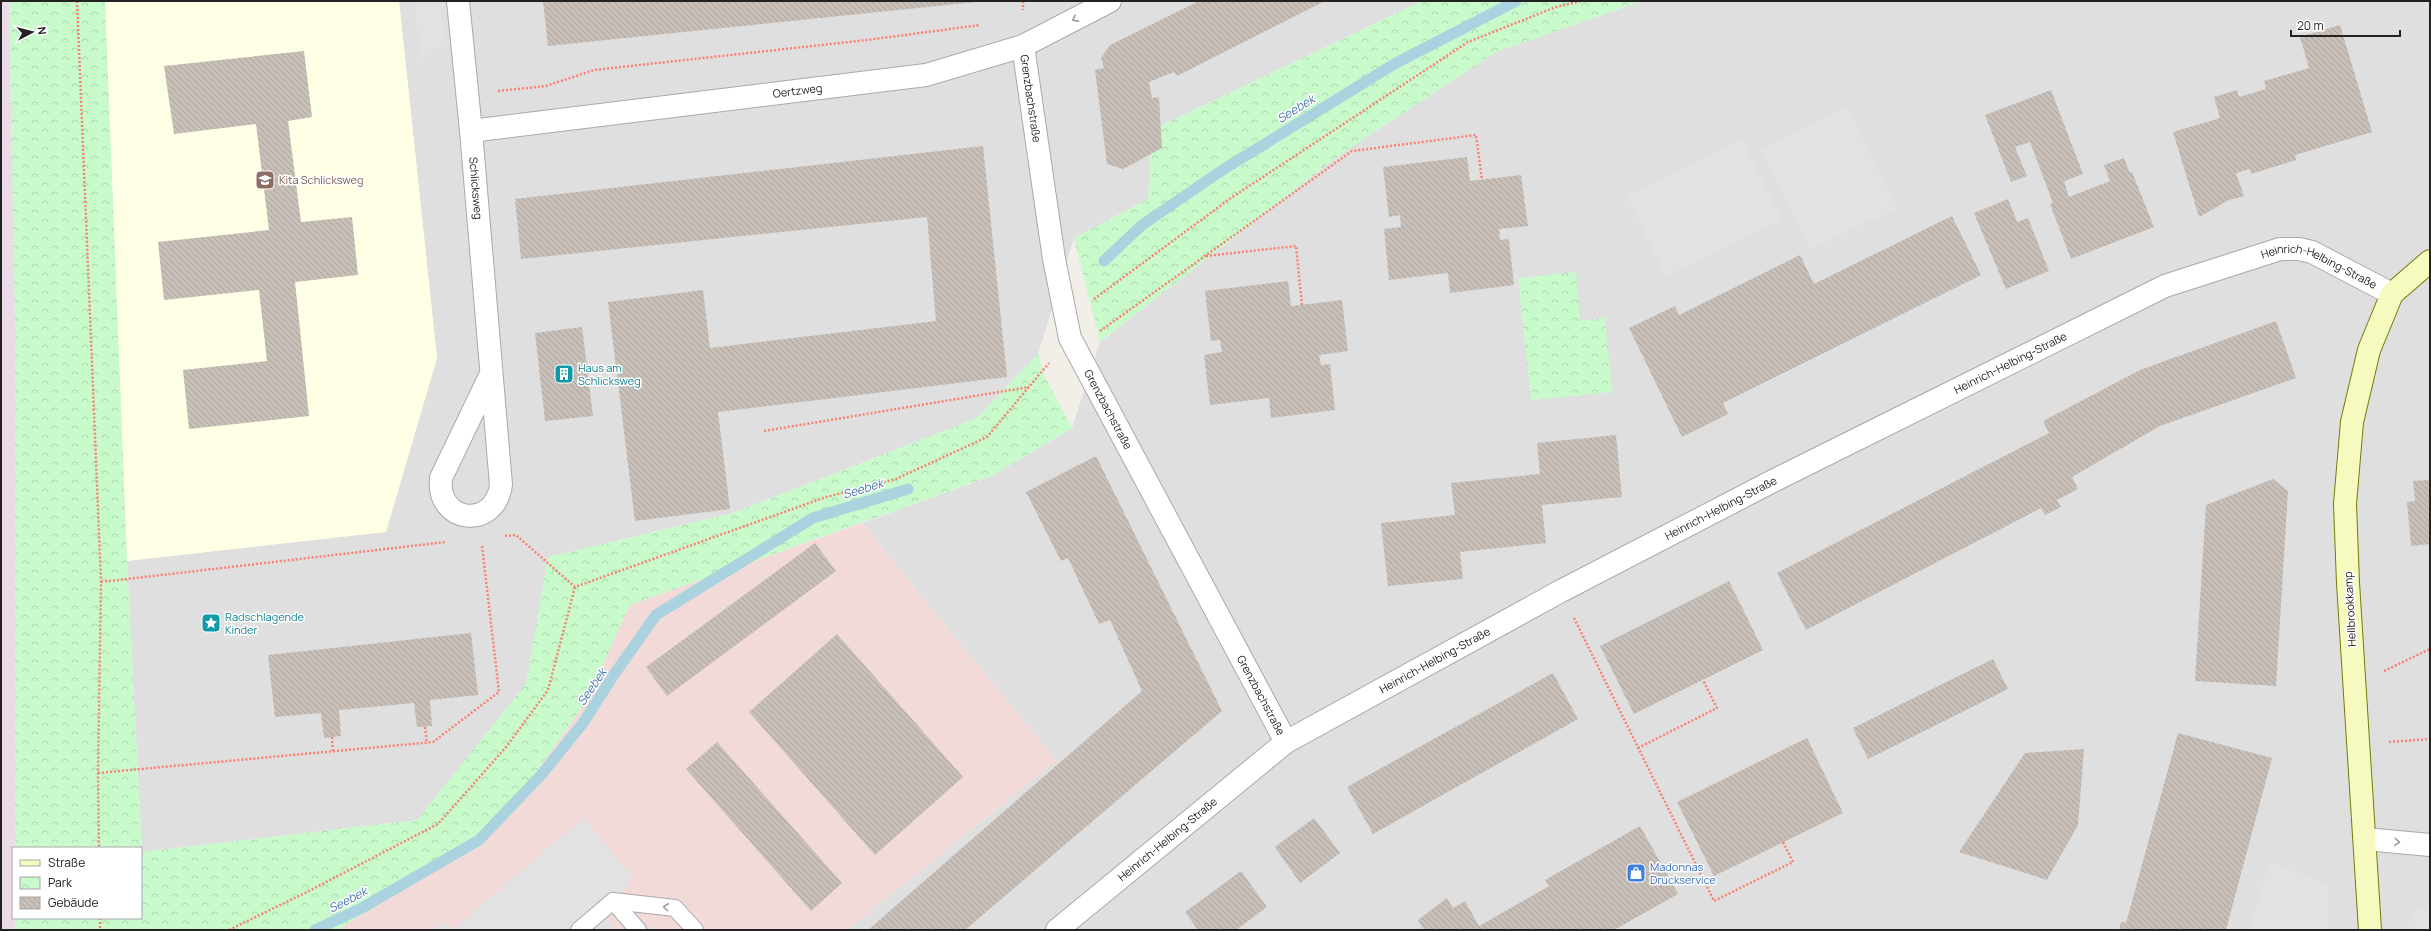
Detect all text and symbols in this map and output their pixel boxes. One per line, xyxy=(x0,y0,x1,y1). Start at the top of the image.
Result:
north arrow xyxy=(12,12,52,52)
scale bar xyxy=(2291,12,2400,38)
one-way arrow xyxy=(1072,14,1079,22)
text: 20 m xyxy=(2297,17,2324,34)
text: N xyxy=(34,26,50,36)
street label: Grenzbachstraße xyxy=(1017,53,1045,144)
street label: Oertzweg xyxy=(772,80,823,101)
water label: Seebek xyxy=(1274,89,1320,127)
street label: Schlicksweg xyxy=(466,156,486,220)
school or university icon: Kita Schlicksweg xyxy=(254,169,276,191)
place label: Kita Schlicksweg xyxy=(279,172,364,187)
street label: Heinrich-Helbing-Straße xyxy=(2259,241,2380,292)
street label: Heinrich-Helbing-Straße xyxy=(1951,328,2070,397)
place label: Haus am Schlicksweg xyxy=(578,360,641,388)
building icon: Haus am Schlicksweg xyxy=(553,363,575,385)
street label: Grenzbachstraße xyxy=(1081,367,1136,452)
street label: Heinrich-Helbing-Straße xyxy=(1662,472,1780,543)
water label: Seebek xyxy=(841,474,887,503)
street label: Hellbrookkamp xyxy=(2340,571,2359,647)
place label: Radschlagende Kinder xyxy=(225,609,304,637)
place icon: Radschlagende Kinder xyxy=(200,612,222,634)
street label: Heinrich-Helbing-Straße xyxy=(1376,623,1493,696)
street label: Grenzbachstraße xyxy=(1234,652,1289,738)
water label: Seebek xyxy=(573,663,611,709)
street label: Heinrich-Helbing-Straße xyxy=(1114,793,1220,884)
one-way arrow xyxy=(2394,837,2400,846)
legend xyxy=(12,847,142,919)
text: Straße xyxy=(48,854,85,871)
place label: Madonnas Druckservice xyxy=(1650,859,1717,887)
shop icon: Madonnas Druckservice xyxy=(1625,862,1647,884)
text: Park xyxy=(48,874,73,891)
water label: Seebek xyxy=(325,882,372,917)
text: Gebäude xyxy=(48,894,99,911)
one-way arrow xyxy=(663,903,669,912)

